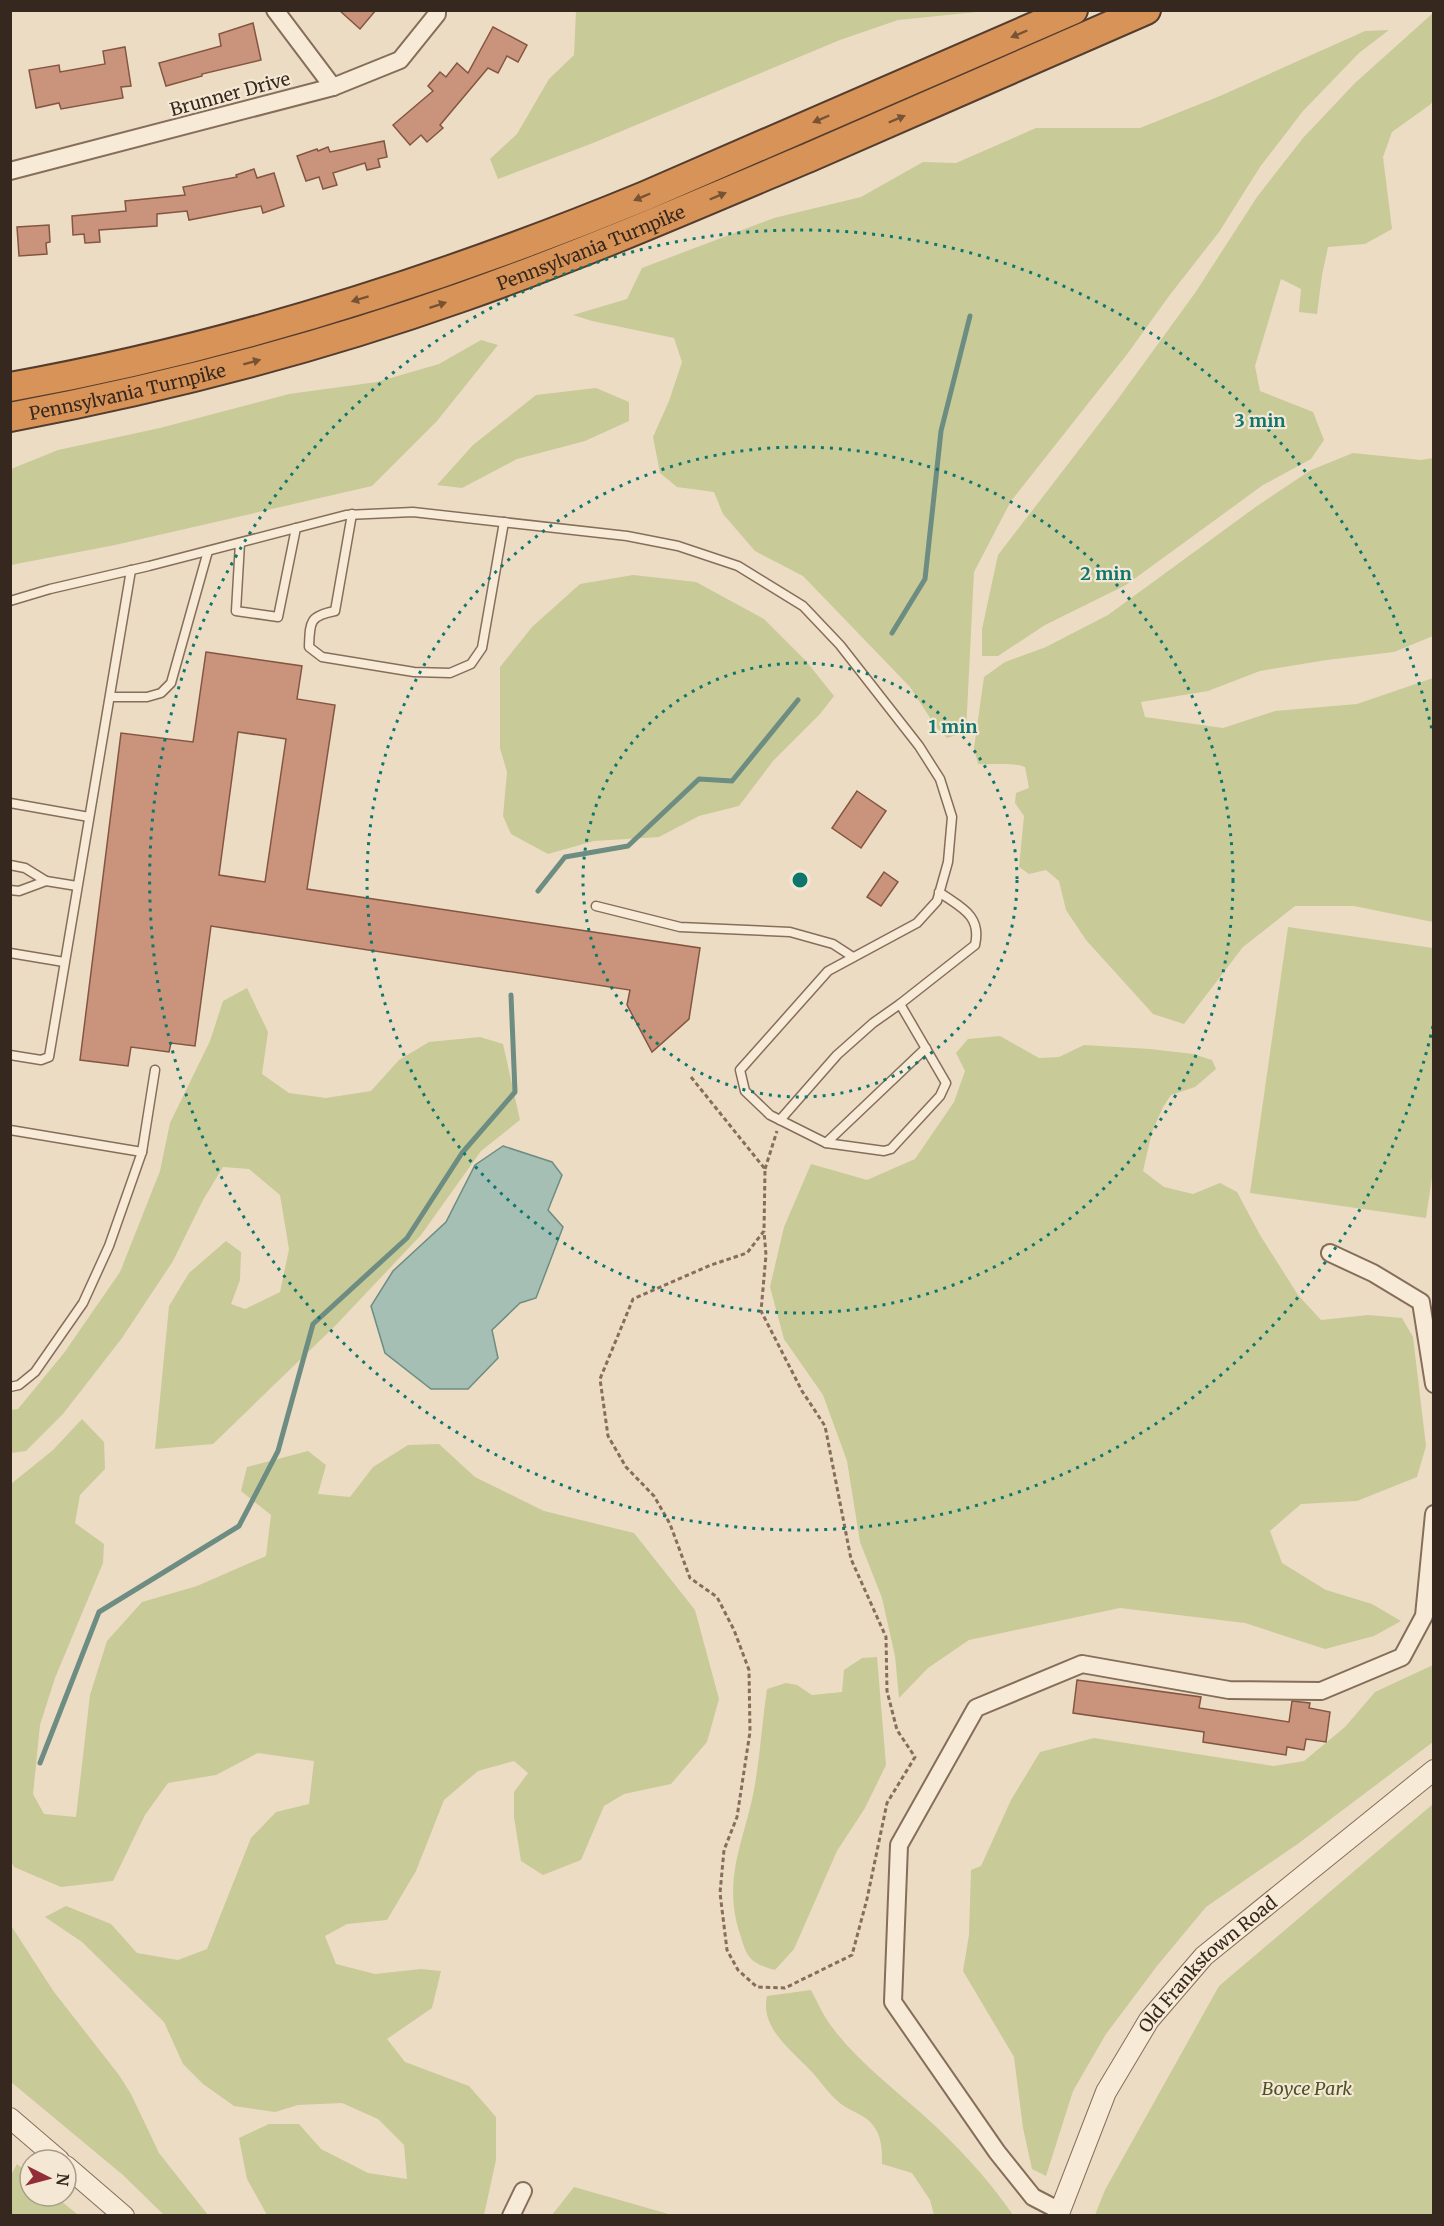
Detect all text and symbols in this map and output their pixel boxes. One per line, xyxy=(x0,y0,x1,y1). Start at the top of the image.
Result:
one-way arrow xyxy=(1011,29,1028,38)
street label: Brunner Drive xyxy=(167,67,293,121)
one-way arrow xyxy=(811,114,829,124)
one-way arrow xyxy=(888,114,906,124)
one-way arrow xyxy=(709,191,727,201)
one-way arrow xyxy=(633,193,651,202)
street label: Pennsylvania Turnpike xyxy=(493,200,688,295)
one-way arrow xyxy=(351,295,369,304)
one-way arrow xyxy=(429,300,447,309)
one-way arrow xyxy=(243,357,261,366)
street label: Pennsylvania Turnpike xyxy=(27,358,228,425)
text: 3 min xyxy=(1235,409,1285,432)
text: 2 min xyxy=(1080,562,1132,585)
text: 1 min xyxy=(928,715,978,738)
centre of rings xyxy=(790,870,810,890)
street label: Old Frankstown Road xyxy=(1133,1890,1281,2036)
park label: Boyce Park xyxy=(1262,2077,1352,2100)
north arrow xyxy=(18,2148,78,2208)
text: N xyxy=(52,2172,74,2187)

